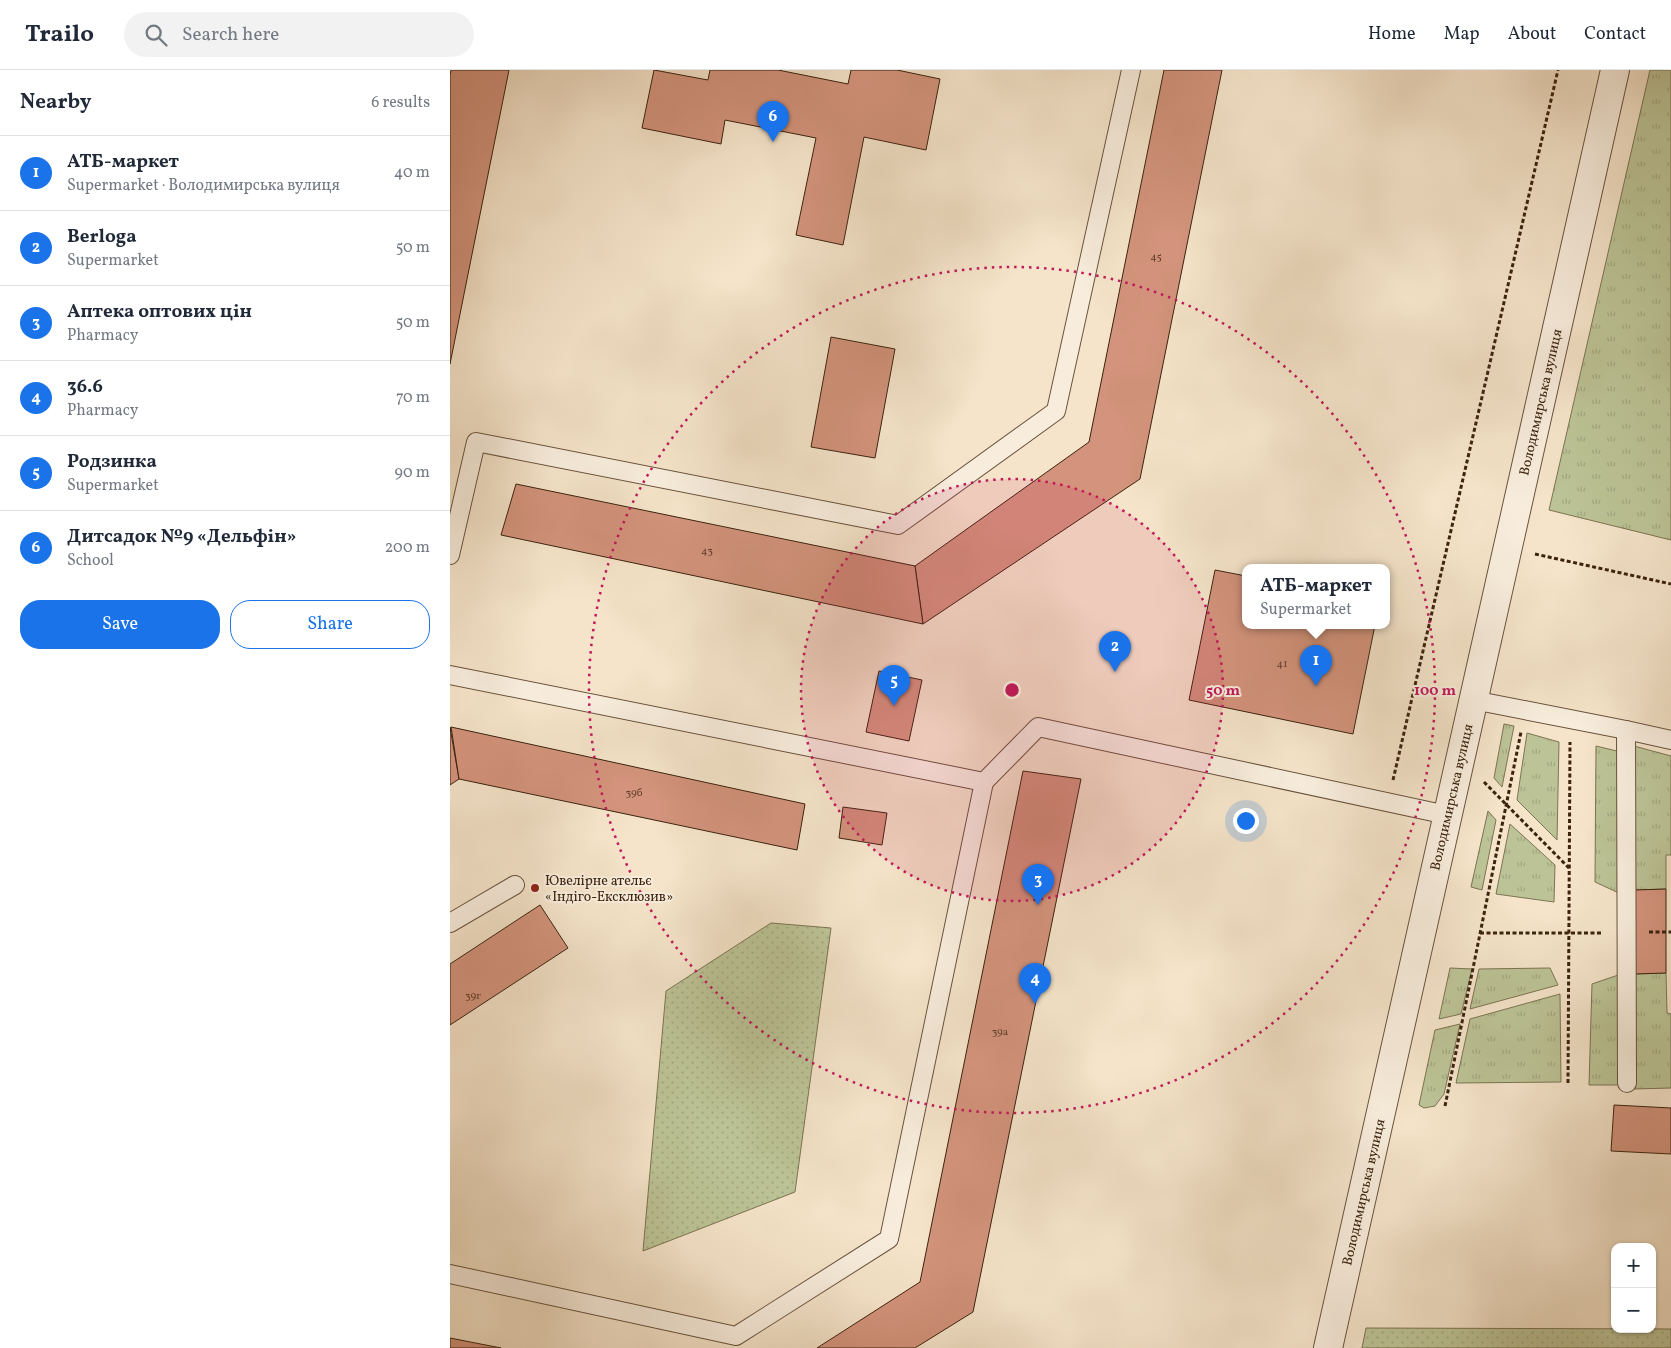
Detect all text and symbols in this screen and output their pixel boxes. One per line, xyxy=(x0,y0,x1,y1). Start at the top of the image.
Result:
search box xyxy=(124,12,474,57)
text: Trailo xyxy=(25,18,94,52)
icon: search xyxy=(142,21,170,49)
text: Search here xyxy=(182,22,279,48)
text: Home xyxy=(1368,22,1416,47)
text: Map xyxy=(1444,22,1480,47)
text: About xyxy=(1508,22,1556,47)
text: Contact xyxy=(1584,22,1646,47)
text: Nearby xyxy=(20,88,91,117)
text: 6 results xyxy=(371,92,430,114)
pin: 6 xyxy=(757,101,789,142)
text: АТБ-маркет xyxy=(67,149,179,175)
text: 1 xyxy=(33,162,39,184)
text: 40 m xyxy=(394,162,430,184)
text: Supermarket · Володимирська вулиця xyxy=(67,175,340,197)
text: Berloga xyxy=(67,224,137,250)
text: 2 xyxy=(32,237,40,259)
text: 50 m xyxy=(396,237,430,259)
text: Supermarket xyxy=(67,250,159,272)
house number: 45 xyxy=(1150,250,1162,265)
text: Аптека оптових цін xyxy=(67,299,252,325)
text: 3 xyxy=(32,312,40,334)
text: 50 m xyxy=(396,312,430,334)
text: Pharmacy xyxy=(67,325,138,347)
street label: Володимирська вулиця xyxy=(1515,327,1568,478)
text: 36.6 xyxy=(67,374,103,400)
text: 4 xyxy=(31,387,41,409)
text: 70 m xyxy=(396,387,430,409)
text: Pharmacy xyxy=(67,400,138,422)
text: Родзинка xyxy=(67,449,157,475)
text: 5 xyxy=(32,462,40,484)
text: 90 m xyxy=(394,462,430,484)
text: Supermarket xyxy=(67,475,159,497)
text: Дитсадок №9 «Дельфiн» xyxy=(67,524,296,550)
text: 6 xyxy=(32,537,40,559)
text: 200 m xyxy=(385,537,430,559)
house number: 43 xyxy=(701,544,713,559)
text: School xyxy=(67,550,114,572)
popup xyxy=(1242,564,1390,629)
text: АТБ-маркет xyxy=(1260,573,1372,599)
text: Supermarket xyxy=(1260,599,1352,621)
button: Save xyxy=(20,600,220,649)
button: Share xyxy=(230,600,430,649)
pin: 2 xyxy=(1099,631,1131,672)
pin: 1 xyxy=(1300,645,1332,686)
house number: 41 xyxy=(1277,657,1287,672)
pin: 5 xyxy=(878,665,910,706)
centre of rings xyxy=(1003,681,1021,699)
text: 50 m xyxy=(1206,681,1240,702)
text: 100 m xyxy=(1414,681,1457,702)
street label: Володимирська вулиця xyxy=(1426,722,1479,873)
house number: 39б xyxy=(626,786,643,801)
your location xyxy=(1233,808,1259,834)
pin: 3 xyxy=(1022,864,1054,905)
place label: Ювелірне ательє «Індіго-Ексклюзив» xyxy=(545,872,673,907)
marker: Ювелірне ательє «Індіго-Ексклюзив» xyxy=(529,882,541,894)
pin: 4 xyxy=(1019,963,1051,1004)
house number: 39г xyxy=(465,989,481,1004)
house number: 39а xyxy=(992,1025,1009,1040)
street label: Володимирська вулиця xyxy=(1338,1117,1391,1268)
map controls xyxy=(1611,1243,1656,1333)
button: + xyxy=(1611,1243,1656,1288)
button: − xyxy=(1611,1288,1656,1333)

